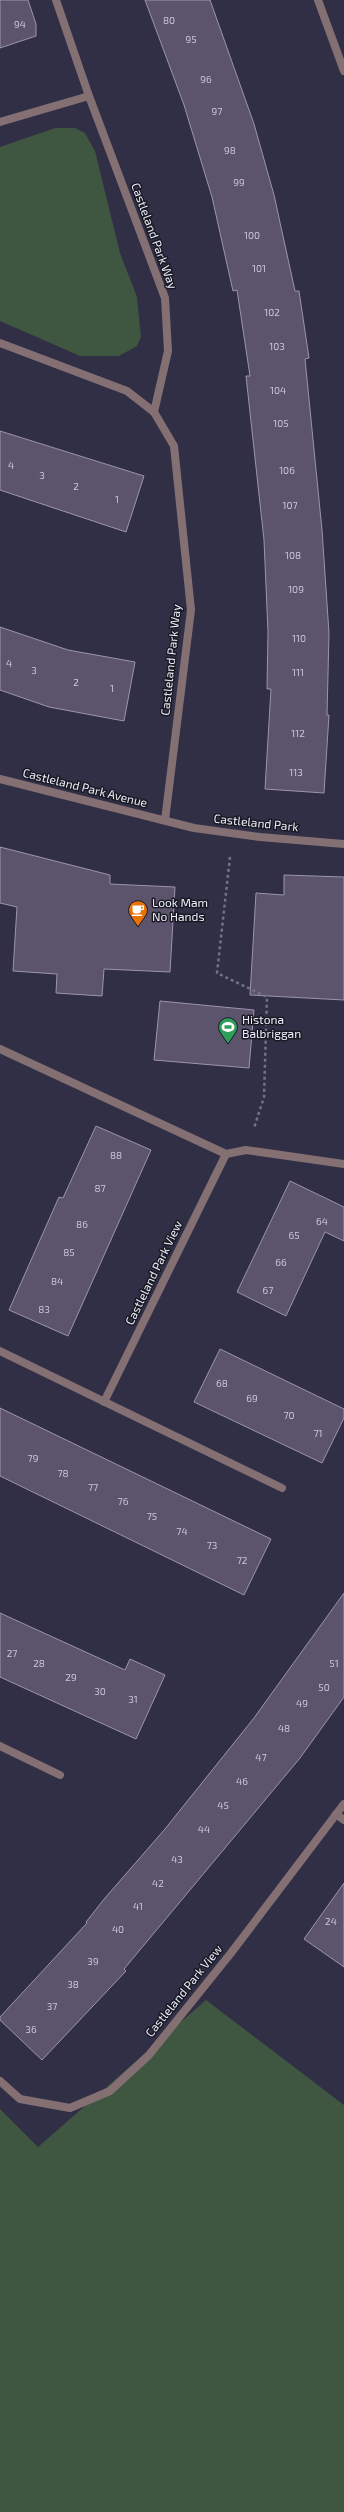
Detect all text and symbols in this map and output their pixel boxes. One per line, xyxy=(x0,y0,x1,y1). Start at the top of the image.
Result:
house number: 80 xyxy=(163,14,175,26)
house number: 94 xyxy=(14,18,26,30)
house number: 95 xyxy=(185,33,197,45)
house number: 96 xyxy=(200,73,212,85)
house number: 97 xyxy=(212,105,222,117)
house number: 98 xyxy=(224,144,236,156)
house number: 99 xyxy=(233,176,245,188)
street label: Castleland Park Way xyxy=(129,181,181,291)
house number: 100 xyxy=(244,229,260,241)
house number: 101 xyxy=(252,262,266,274)
house number: 102 xyxy=(264,306,280,318)
house number: 103 xyxy=(269,340,285,352)
house number: 104 xyxy=(270,384,286,396)
house number: 105 xyxy=(273,417,289,429)
house number: 4 xyxy=(8,459,14,471)
house number: 106 xyxy=(279,464,295,476)
house number: 3 xyxy=(39,469,45,481)
house number: 2 xyxy=(73,480,79,492)
house number: 1 xyxy=(115,493,119,505)
house number: 107 xyxy=(282,499,298,511)
house number: 108 xyxy=(285,549,301,561)
house number: 109 xyxy=(288,583,304,595)
street label: Castleland Park Way xyxy=(157,603,183,716)
house number: 110 xyxy=(292,632,306,644)
house number: 4 xyxy=(6,657,12,669)
house number: 3 xyxy=(31,664,37,676)
house number: 111 xyxy=(292,666,304,678)
house number: 2 xyxy=(73,676,79,688)
house number: 1 xyxy=(110,682,114,694)
house number: 112 xyxy=(291,727,305,739)
street label: Castleland Park Avenue xyxy=(22,765,149,809)
house number: 113 xyxy=(289,766,303,778)
street label: Castleland Park xyxy=(213,811,299,833)
place label: Look Mam No Hands xyxy=(152,895,208,923)
cafe icon: Look Mam No Hands xyxy=(127,899,149,927)
place label: Histona Balbriggan xyxy=(242,1012,301,1040)
sports icon: Histona Balbriggan xyxy=(217,1016,239,1044)
house number: 88 xyxy=(110,1149,122,1161)
house number: 87 xyxy=(94,1182,106,1194)
house number: 64 xyxy=(316,1215,328,1227)
house number: 86 xyxy=(76,1218,88,1230)
street label: Castleland Park View xyxy=(122,1218,184,1327)
house number: 65 xyxy=(288,1229,300,1241)
house number: 85 xyxy=(63,1246,75,1258)
house number: 66 xyxy=(275,1256,287,1268)
house number: 84 xyxy=(51,1275,63,1287)
house number: 67 xyxy=(263,1284,273,1296)
house number: 83 xyxy=(38,1303,50,1315)
house number: 68 xyxy=(216,1377,228,1389)
house number: 69 xyxy=(246,1392,258,1404)
house number: 70 xyxy=(283,1409,295,1421)
house number: 71 xyxy=(313,1427,323,1439)
house number: 79 xyxy=(28,1452,39,1464)
house number: 78 xyxy=(57,1467,69,1479)
house number: 77 xyxy=(88,1481,98,1493)
house number: 76 xyxy=(118,1495,129,1507)
house number: 75 xyxy=(147,1510,157,1522)
house number: 74 xyxy=(176,1525,188,1537)
house number: 73 xyxy=(207,1539,217,1551)
house number: 72 xyxy=(237,1554,248,1566)
house number: 27 xyxy=(7,1647,17,1659)
house number: 28 xyxy=(33,1657,45,1669)
house number: 51 xyxy=(329,1657,339,1669)
house number: 29 xyxy=(65,1671,77,1683)
house number: 50 xyxy=(318,1681,330,1693)
house number: 30 xyxy=(94,1685,106,1697)
house number: 31 xyxy=(128,1693,138,1705)
house number: 49 xyxy=(296,1697,308,1709)
house number: 48 xyxy=(278,1722,290,1734)
house number: 47 xyxy=(255,1751,267,1763)
house number: 46 xyxy=(236,1775,248,1787)
house number: 45 xyxy=(217,1799,229,1811)
house number: 44 xyxy=(198,1823,210,1835)
house number: 43 xyxy=(171,1853,183,1865)
house number: 42 xyxy=(152,1877,164,1889)
house number: 41 xyxy=(133,1900,143,1912)
house number: 24 xyxy=(325,1915,337,1927)
house number: 40 xyxy=(112,1923,124,1935)
street label: Castleland Park View xyxy=(142,1942,225,2039)
house number: 39 xyxy=(87,1955,99,1967)
house number: 38 xyxy=(67,1978,79,1990)
house number: 37 xyxy=(47,2000,57,2012)
house number: 36 xyxy=(25,2023,37,2035)

